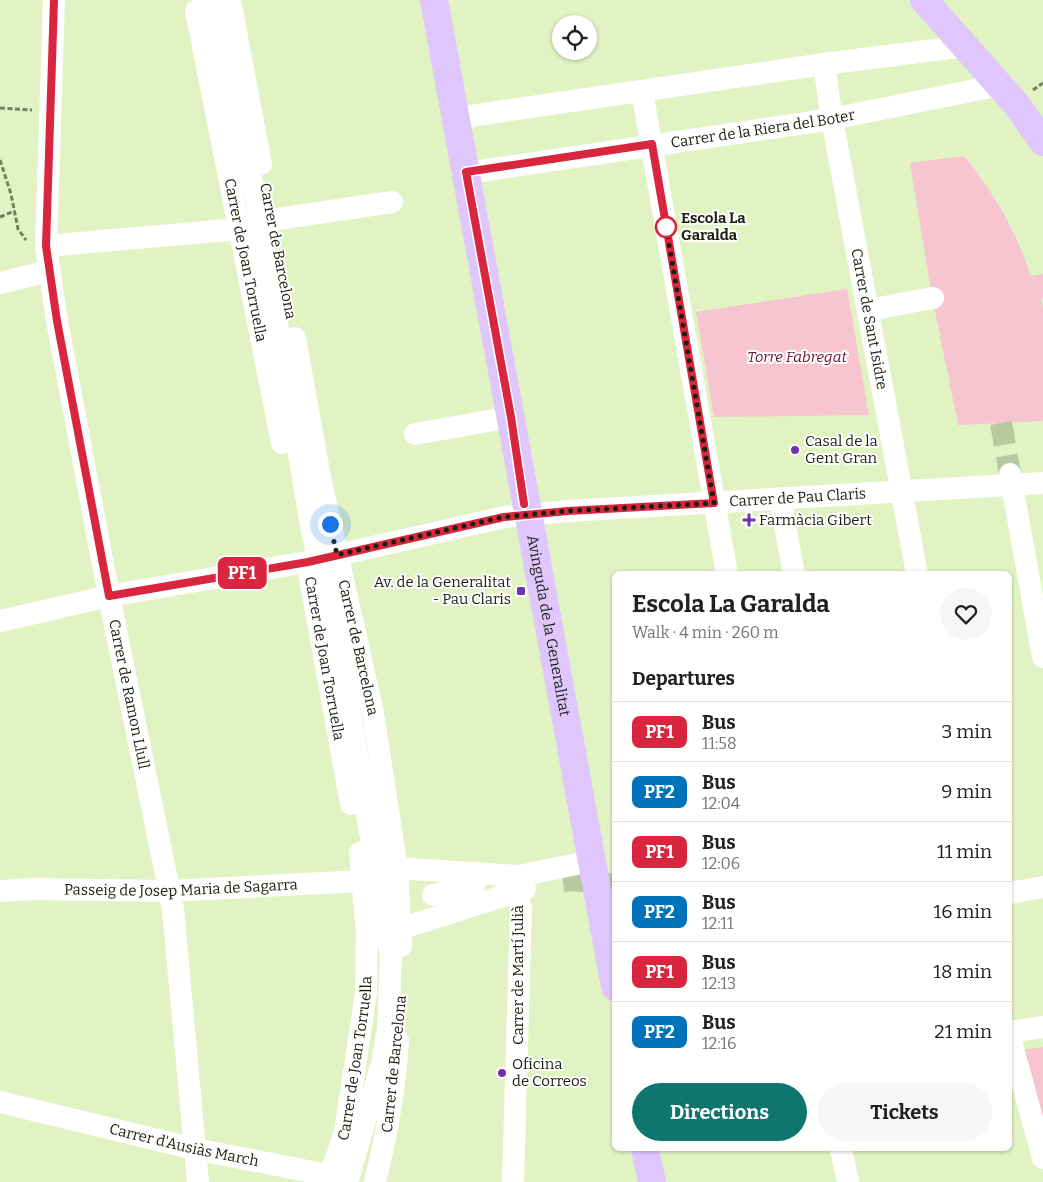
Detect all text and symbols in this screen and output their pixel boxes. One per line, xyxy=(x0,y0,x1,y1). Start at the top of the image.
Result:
map controls xyxy=(552,15,597,60)
button: locate xyxy=(552,15,597,60)
street label: Carrer de la Riera del Boter xyxy=(669,106,857,152)
street label: Carrer de Joan Torruella xyxy=(221,177,271,343)
street label: Carrer de Barcelona xyxy=(256,181,300,321)
place label: Escola La Garalda xyxy=(681,209,746,244)
marker: Escola La Garalda xyxy=(655,216,677,238)
street label: Carrer de Sant Isidre xyxy=(847,247,891,391)
park label: Torre Fabregat xyxy=(747,348,847,366)
place label: Casal de la Gent Gran xyxy=(805,432,878,467)
marker: Casal de la Gent Gran xyxy=(789,444,801,456)
street label: Carrer de Pau Claris xyxy=(729,484,867,510)
place label: Farmàcia Gibert xyxy=(759,511,872,529)
your location xyxy=(318,512,343,537)
marker: Farmàcia Gibert xyxy=(743,514,755,526)
street label: Avinguda de la Generalitat xyxy=(523,533,574,718)
line badge: PF1 xyxy=(213,557,271,589)
text: PF1 xyxy=(228,562,256,584)
place label: Av. de la Generalitat - Pau Claris xyxy=(374,573,512,608)
street label: Carrer de Joan Torruella xyxy=(301,575,348,742)
street label: Carrer de Barcelona xyxy=(334,578,382,717)
marker: Av. de la Generalitat - Pau Claris xyxy=(515,585,527,597)
button: heart xyxy=(940,588,992,640)
text: Escola La Garalda xyxy=(632,590,830,618)
street label: Carrer de Ramon Llull xyxy=(105,618,153,771)
text: Walk · 4 min · 260 m xyxy=(632,623,779,642)
text: Departures xyxy=(632,667,735,690)
text: Bus xyxy=(702,711,736,734)
text: 3 min xyxy=(942,720,992,743)
text: PF1 xyxy=(645,721,674,743)
text: 11:58 xyxy=(702,734,737,753)
text: Bus xyxy=(702,771,736,794)
text: 9 min xyxy=(941,780,992,803)
text: PF2 xyxy=(644,781,675,803)
text: 12:04 xyxy=(702,794,740,813)
text: Bus xyxy=(702,831,736,854)
text: 11 min xyxy=(937,840,992,863)
text: PF1 xyxy=(645,841,674,863)
text: 12:06 xyxy=(702,854,740,873)
street label: Passeig de Josep Maria de Sagarra xyxy=(64,875,298,900)
text: Bus xyxy=(702,891,736,914)
text: 16 min xyxy=(934,900,992,923)
text: PF2 xyxy=(644,901,675,923)
street label: Carrer de Martí Julià xyxy=(509,905,527,1045)
text: 12:11 xyxy=(702,914,734,933)
text: Bus xyxy=(702,951,736,974)
text: 18 min xyxy=(933,960,992,983)
text: PF1 xyxy=(645,961,674,983)
text: 12:13 xyxy=(702,974,736,993)
street label: Carrer de Joan Torruella xyxy=(334,976,375,1143)
street label: Carrer de Barcelona xyxy=(378,994,410,1134)
text: Bus xyxy=(702,1011,736,1034)
text: 21 min xyxy=(934,1020,992,1043)
text: PF2 xyxy=(644,1021,675,1043)
text: 12:16 xyxy=(702,1034,736,1053)
place label: Oficina de Correos xyxy=(512,1055,587,1090)
marker: Oficina de Correos xyxy=(496,1067,508,1079)
button: Directions xyxy=(632,1083,807,1141)
button: Tickets xyxy=(817,1083,992,1141)
street label: Carrer d'Ausiàs March xyxy=(107,1120,261,1170)

